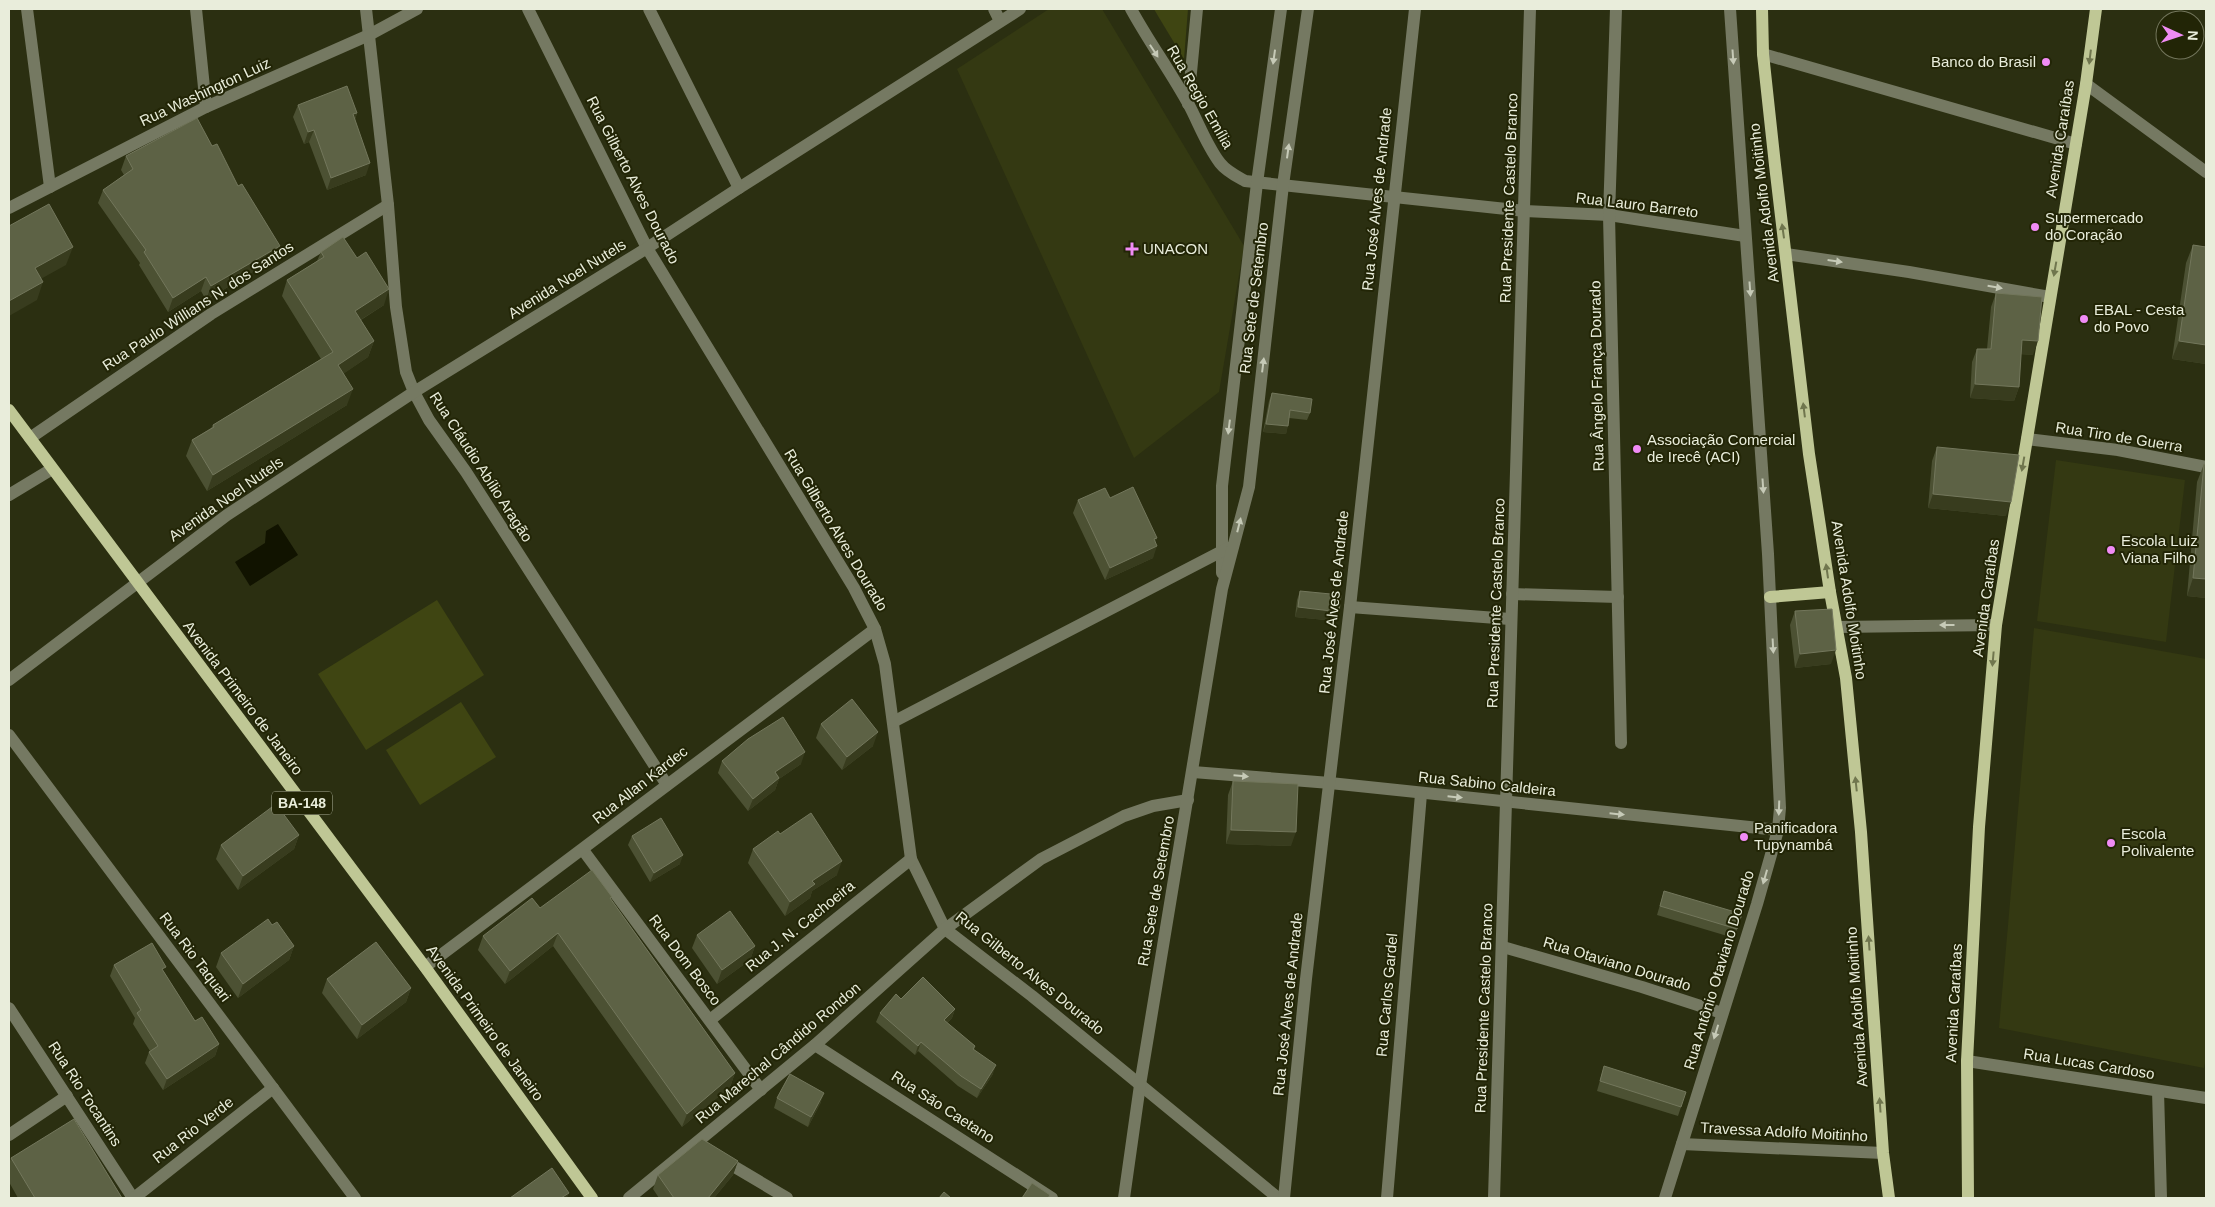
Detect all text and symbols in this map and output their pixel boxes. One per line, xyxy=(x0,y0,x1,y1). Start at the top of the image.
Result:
north arrow xyxy=(2155,10,2205,60)
text: N xyxy=(2185,30,2201,41)
street label: Rua Regio Emília xyxy=(1164,42,1237,152)
one-way arrow xyxy=(1150,45,1159,58)
one-way arrow xyxy=(1270,49,1278,65)
one-way arrow xyxy=(2086,49,2094,65)
one-way arrow xyxy=(1729,50,1737,66)
place label: Banco do Brasil xyxy=(1931,53,2036,70)
street label: Rua Washington Luiz xyxy=(137,54,273,129)
marker: Banco do Brasil xyxy=(2040,56,2052,68)
street label: Avenida Caraíbas xyxy=(2042,79,2077,199)
street label: Rua Gilberto Alves Dourado xyxy=(584,93,683,266)
street label: Rua Presidente Castelo Branco xyxy=(1496,93,1521,303)
street label: Rua José Alves de Andrade xyxy=(1358,106,1395,291)
street label: Avenida Adolfo Moitinho xyxy=(1745,122,1782,284)
one-way arrow xyxy=(1284,143,1292,159)
street label: Rua Lauro Barreto xyxy=(1575,189,1699,220)
place label: Supermercado do Coração xyxy=(2045,209,2143,243)
street label: Rua Sete de Setembro xyxy=(1236,221,1271,375)
marker: Supermercado do Coração xyxy=(2029,221,2041,233)
one-way arrow xyxy=(1779,223,1787,239)
street label: Avenida Noel Nutels xyxy=(505,235,629,322)
street label: Rua Paulo Willians N. dos Santos xyxy=(99,237,296,374)
place label: UNACON xyxy=(1143,240,1208,257)
marker: UNACON xyxy=(1125,242,1139,256)
one-way arrow xyxy=(1827,257,1843,265)
one-way arrow xyxy=(2051,262,2059,278)
street label: Rua Ângelo França Dourado xyxy=(1586,280,1607,472)
one-way arrow xyxy=(1747,281,1755,297)
one-way arrow xyxy=(1988,283,2003,291)
place label: EBAL - Cesta do Povo xyxy=(2094,301,2185,335)
marker: EBAL - Cesta do Povo xyxy=(2078,313,2090,325)
one-way arrow xyxy=(1259,357,1267,373)
street label: Rua Cláudio Abílio Aragão xyxy=(427,389,536,545)
one-way arrow xyxy=(1800,402,1808,418)
street label: Rua Tiro de Guerra xyxy=(2054,418,2184,455)
one-way arrow xyxy=(1225,419,1233,435)
place label: Associação Comercial de Irecê (ACI) xyxy=(1647,431,1795,465)
marker: Associação Comercial de Irecê (ACI) xyxy=(1631,443,1643,455)
street label: Rua Gilberto Alves Dourado xyxy=(781,446,892,614)
street label: Avenida Noel Nutels xyxy=(165,453,286,544)
one-way arrow xyxy=(2018,457,2026,473)
one-way arrow xyxy=(1760,479,1768,495)
street label: Rua Presidente Castelo Branco xyxy=(1483,498,1508,708)
street label: Rua José Alves de Andrade xyxy=(1315,509,1352,694)
one-way arrow xyxy=(1235,518,1243,533)
street label: Avenida Adolfo Moitinho xyxy=(1829,519,1870,681)
place label: Escola Luiz Viana Filho xyxy=(2121,532,2198,566)
street label: Avenida Caraíbas xyxy=(1969,538,2002,658)
marker: Escola Luiz Viana Filho xyxy=(2105,544,2117,556)
one-way arrow xyxy=(1823,563,1831,579)
street label: Avenida Primeiro de Janeiro xyxy=(180,617,307,778)
one-way arrow xyxy=(1939,621,1955,629)
one-way arrow xyxy=(1769,638,1777,654)
one-way arrow xyxy=(1989,652,1997,668)
street label: Rua Allan Kardec xyxy=(589,742,691,827)
street label: Rua Sabino Caldeira xyxy=(1417,768,1557,799)
one-way arrow xyxy=(1233,772,1249,780)
one-way arrow xyxy=(1852,776,1860,792)
road number: BA-148 xyxy=(272,791,332,814)
one-way arrow xyxy=(1447,793,1463,801)
one-way arrow xyxy=(1775,800,1783,816)
one-way arrow xyxy=(1609,810,1625,818)
street label: Rua Sete de Setembro xyxy=(1134,814,1177,968)
place label: Panificadora Tupynambá xyxy=(1754,819,1838,853)
place label: Escola Polivalente xyxy=(2121,825,2194,859)
marker: Panificadora Tupynambá xyxy=(1738,831,1750,843)
marker: Escola Polivalente xyxy=(2105,837,2117,849)
street label: Rua Antônio Otaviano Dourado xyxy=(1680,868,1757,1072)
one-way arrow xyxy=(1760,870,1768,885)
street label: Rua J. N. Cachoeira xyxy=(742,876,858,975)
street label: Rua Presidente Castelo Branco xyxy=(1471,903,1496,1113)
street label: Rua Gilberto Alves Dourado xyxy=(953,907,1108,1038)
street label: Rua Rio Taquari xyxy=(156,909,234,1005)
street label: Rua Dom Bosco xyxy=(646,911,725,1008)
street label: Rua José Alves de Andrade xyxy=(1269,911,1306,1096)
street label: Avenida Adolfo Moitinho xyxy=(1842,926,1871,1088)
street label: Rua Carlos Gardel xyxy=(1373,932,1400,1058)
street label: Rua Otaviano Dourado xyxy=(1541,933,1693,994)
one-way arrow xyxy=(1864,934,1872,950)
street label: Avenida Primeiro de Janeiro xyxy=(423,942,548,1104)
street label: Avenida Caraíbas xyxy=(1942,943,1965,1063)
street label: Rua Marechal Cândido Rondon xyxy=(692,979,864,1127)
one-way arrow xyxy=(1712,1025,1720,1040)
street label: Rua Rio Tocantins xyxy=(45,1038,126,1149)
street label: Rua Lucas Cardoso xyxy=(2022,1045,2156,1082)
street label: Rua São Caetano xyxy=(889,1067,998,1146)
street label: Rua Rio Verde xyxy=(149,1093,236,1166)
one-way arrow xyxy=(1876,1097,1884,1113)
street label: Travessa Adolfo Moitinho xyxy=(1700,1119,1868,1144)

